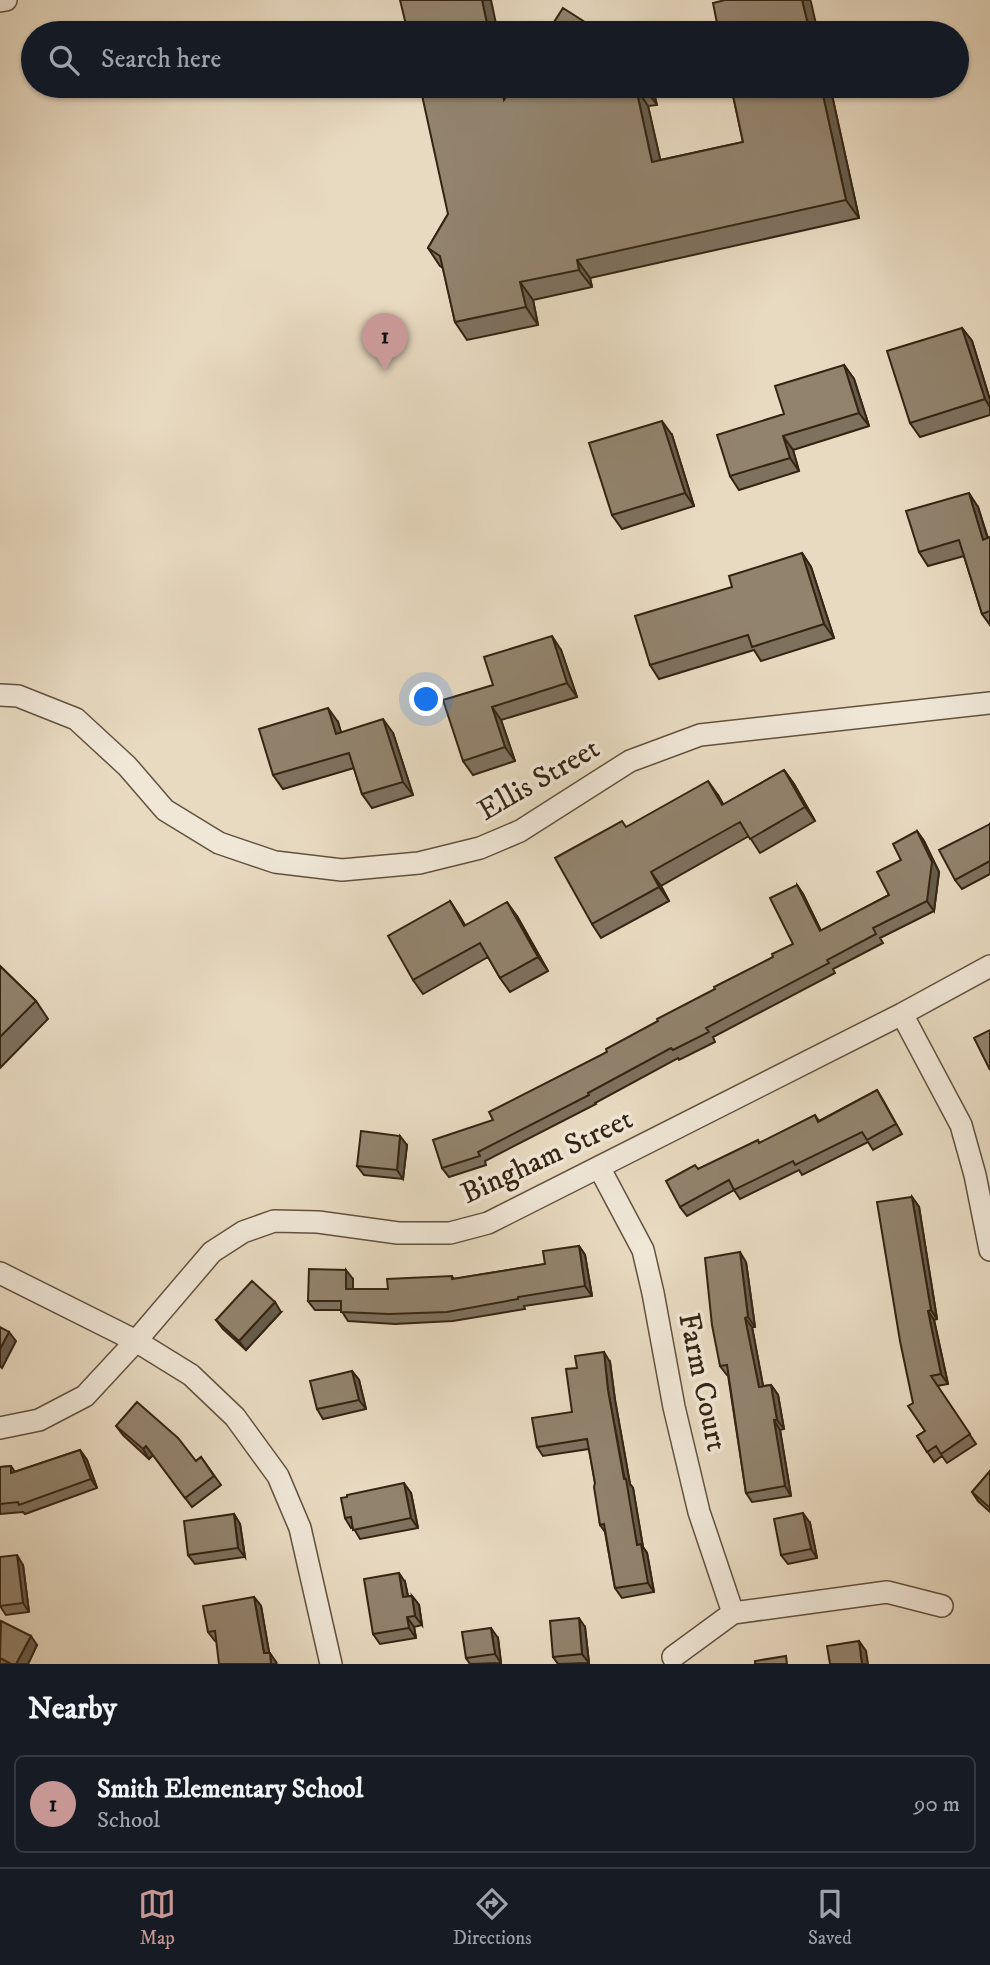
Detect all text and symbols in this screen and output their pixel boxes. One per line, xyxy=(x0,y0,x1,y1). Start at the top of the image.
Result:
search box xyxy=(21,21,969,98)
icon: search xyxy=(45,41,83,79)
text: Search here xyxy=(101,43,221,76)
pin: 1 xyxy=(362,313,408,371)
your location xyxy=(409,682,443,716)
street label: Ellis Street xyxy=(472,730,606,830)
street label: Bingham Street xyxy=(455,1101,639,1213)
street label: Farm Court xyxy=(669,1310,735,1454)
text: Nearby xyxy=(28,1691,117,1728)
text: Smith Elementary School xyxy=(97,1773,363,1806)
text: 1 xyxy=(49,1790,57,1819)
text: 90 m xyxy=(914,1790,960,1819)
text: School xyxy=(97,1806,160,1835)
tab: Map xyxy=(138,1885,176,1950)
tab: Directions xyxy=(453,1885,532,1950)
tab: Saved xyxy=(808,1885,852,1950)

